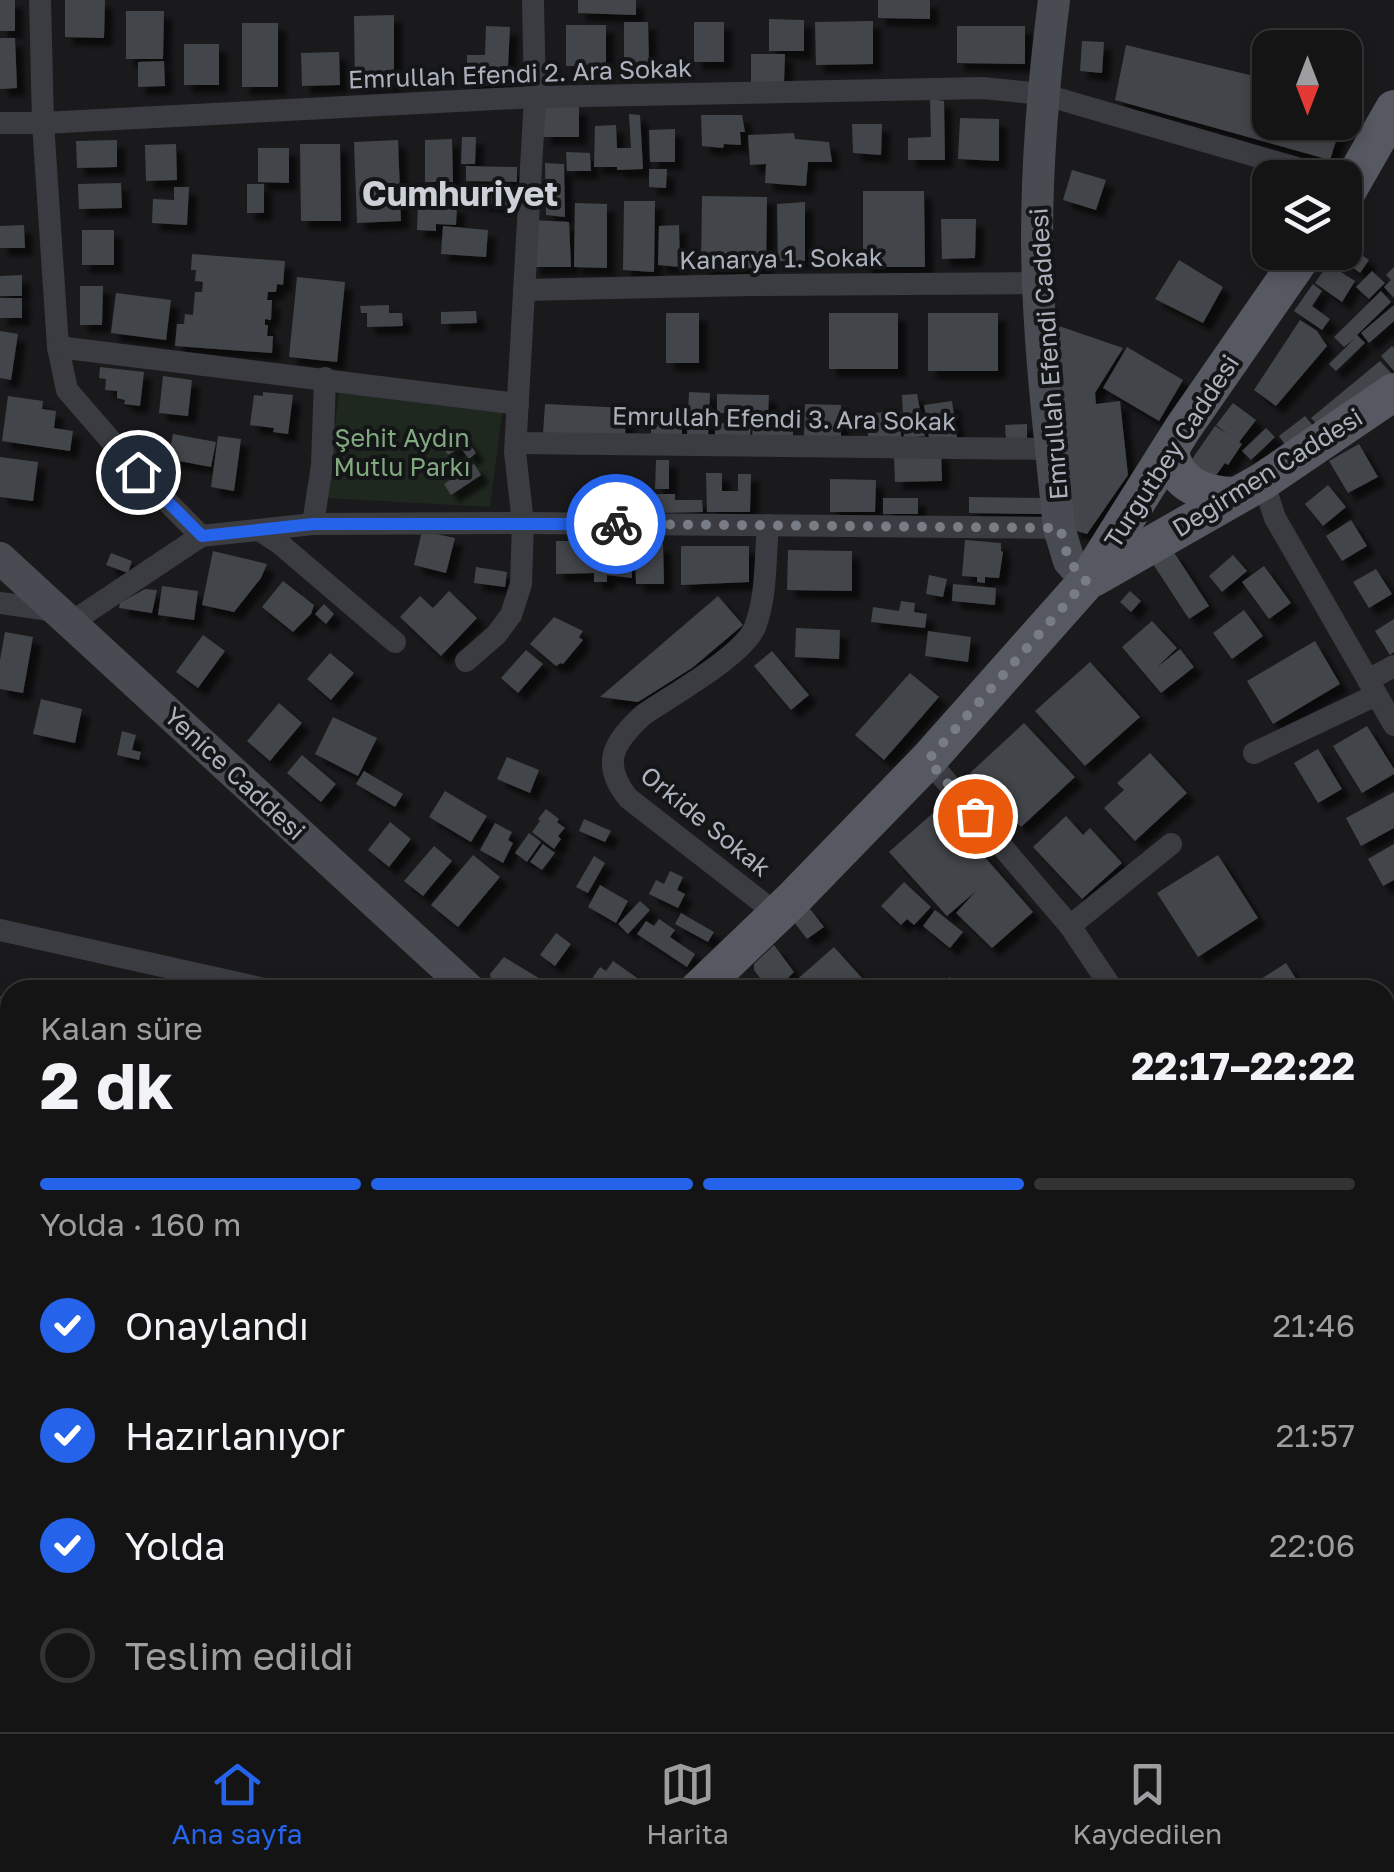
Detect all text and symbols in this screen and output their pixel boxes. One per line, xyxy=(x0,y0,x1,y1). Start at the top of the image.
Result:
north arrow xyxy=(1252,30,1362,140)
map controls xyxy=(1252,30,1362,270)
street label: Emrullah Efendi 2. Ara Sokak xyxy=(347,52,693,94)
button: layers xyxy=(1252,160,1362,270)
district label: Cumhuriyet xyxy=(362,172,558,214)
street label: Emrullah Efendi Caddesi xyxy=(1022,207,1074,501)
street label: Kanarya 1. Sokak xyxy=(679,241,883,275)
street label: Turgutbey Caddesi xyxy=(1097,348,1245,554)
street label: Emrullah Efendi 3. Ara Sokak xyxy=(612,399,956,437)
street label: Değirmen Caddesi xyxy=(1166,401,1368,543)
park label: Şehit Aydın Mutlu Parkı xyxy=(334,422,470,482)
pin xyxy=(96,430,181,515)
icon: home xyxy=(111,445,166,500)
courier xyxy=(566,474,666,574)
icon: bike xyxy=(589,497,644,552)
street label: Yenice Caddesi xyxy=(158,700,312,846)
street label: Orkide Sokak xyxy=(635,759,777,883)
pin xyxy=(933,774,1018,859)
icon: bag xyxy=(948,789,1003,844)
text: Kalan süre xyxy=(40,1009,203,1047)
text: 22:17–22:22 xyxy=(1131,1043,1355,1088)
text: 2 dk xyxy=(40,1045,174,1123)
text: Yolda · 160 m xyxy=(40,1205,241,1243)
icon: check xyxy=(40,1298,95,1353)
text: Onaylandı xyxy=(125,1303,309,1348)
text: 21:46 xyxy=(1272,1306,1355,1344)
icon: check xyxy=(40,1408,95,1463)
text: Hazırlanıyor xyxy=(125,1413,345,1458)
text: 21:57 xyxy=(1276,1416,1355,1454)
icon: check xyxy=(40,1518,95,1573)
text: Yolda xyxy=(125,1523,226,1568)
text: 22:06 xyxy=(1269,1526,1355,1564)
text: Teslim edildi xyxy=(125,1633,354,1678)
tab: Ana sayfa xyxy=(172,1757,302,1850)
tab: Harita xyxy=(646,1757,729,1850)
tab: Kaydedilen xyxy=(1072,1757,1222,1850)

